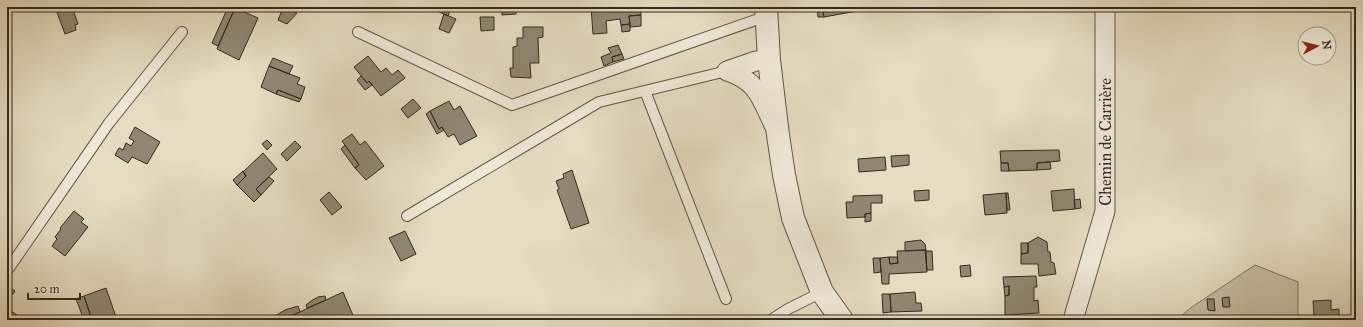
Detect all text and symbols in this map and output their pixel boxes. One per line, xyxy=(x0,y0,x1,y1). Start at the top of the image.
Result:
north arrow xyxy=(1297,26,1337,66)
text: N xyxy=(1319,39,1334,51)
street label: Chemin de Carrière xyxy=(1096,78,1115,206)
scale bar xyxy=(28,275,80,301)
text: 20 m xyxy=(34,282,60,296)

